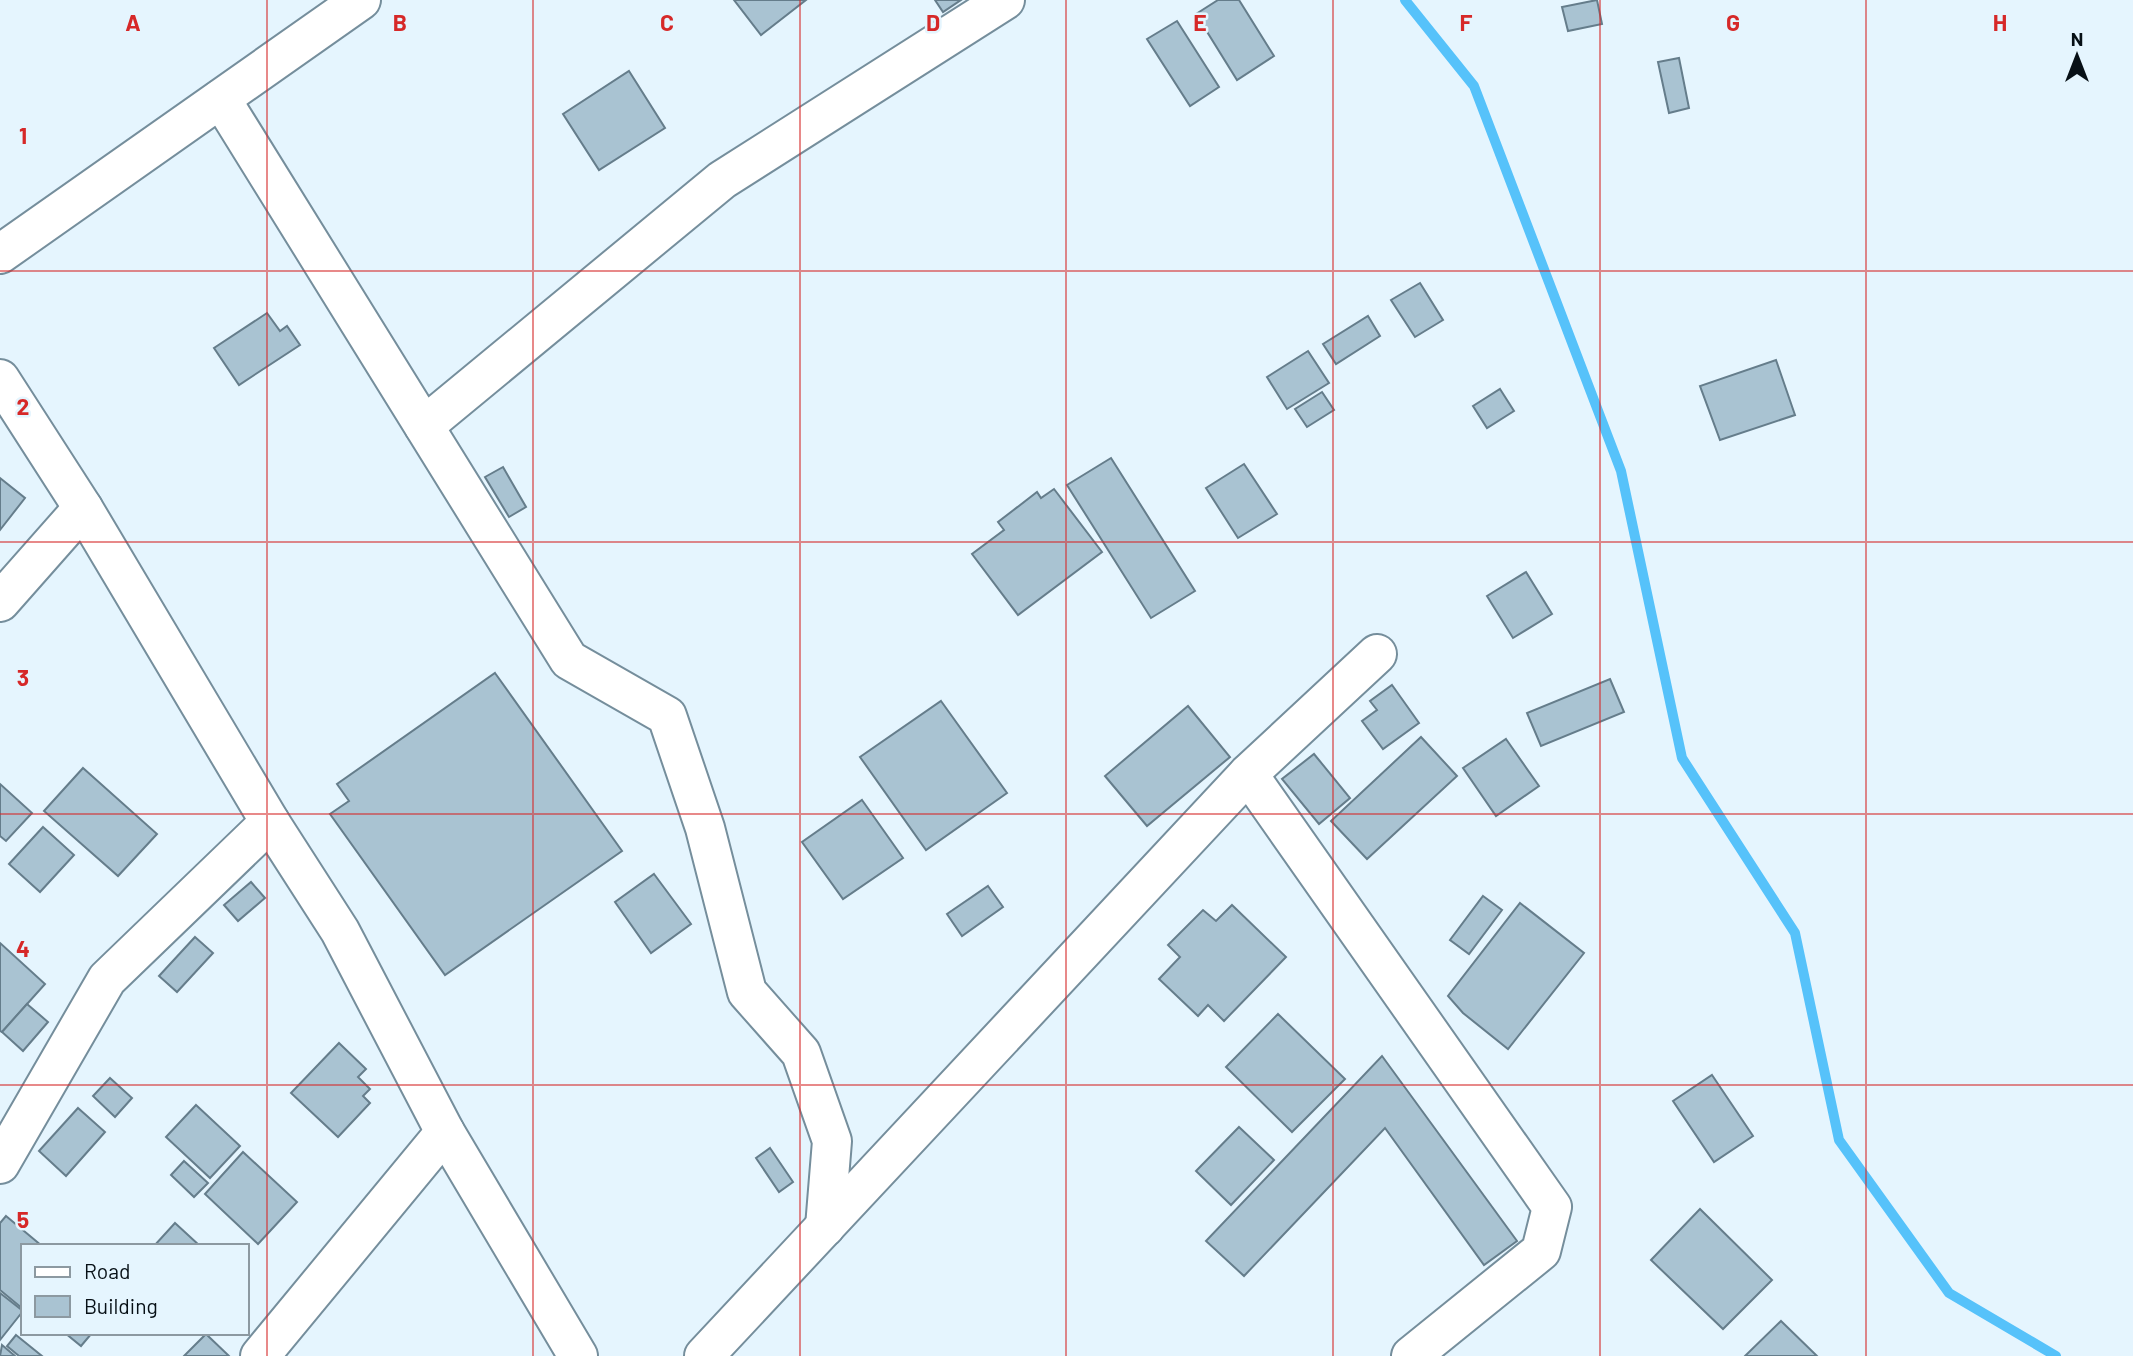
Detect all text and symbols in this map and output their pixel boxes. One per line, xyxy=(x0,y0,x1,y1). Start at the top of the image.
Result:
text: A xyxy=(125,8,141,36)
text: B xyxy=(393,8,407,36)
text: C xyxy=(660,8,674,36)
text: D xyxy=(926,8,940,36)
text: E xyxy=(1193,8,1207,36)
text: F xyxy=(1460,8,1473,36)
text: G xyxy=(1726,8,1740,36)
text: H xyxy=(1993,8,2007,36)
north arrow xyxy=(2042,21,2112,91)
text: N xyxy=(2071,27,2083,50)
text: 1 xyxy=(19,121,27,149)
text: 2 xyxy=(17,392,29,420)
text: 3 xyxy=(17,663,29,691)
text: 4 xyxy=(16,934,30,962)
text: 5 xyxy=(17,1205,29,1233)
legend xyxy=(21,1244,248,1335)
text: Road xyxy=(84,1258,130,1283)
text: Building xyxy=(84,1293,158,1318)

